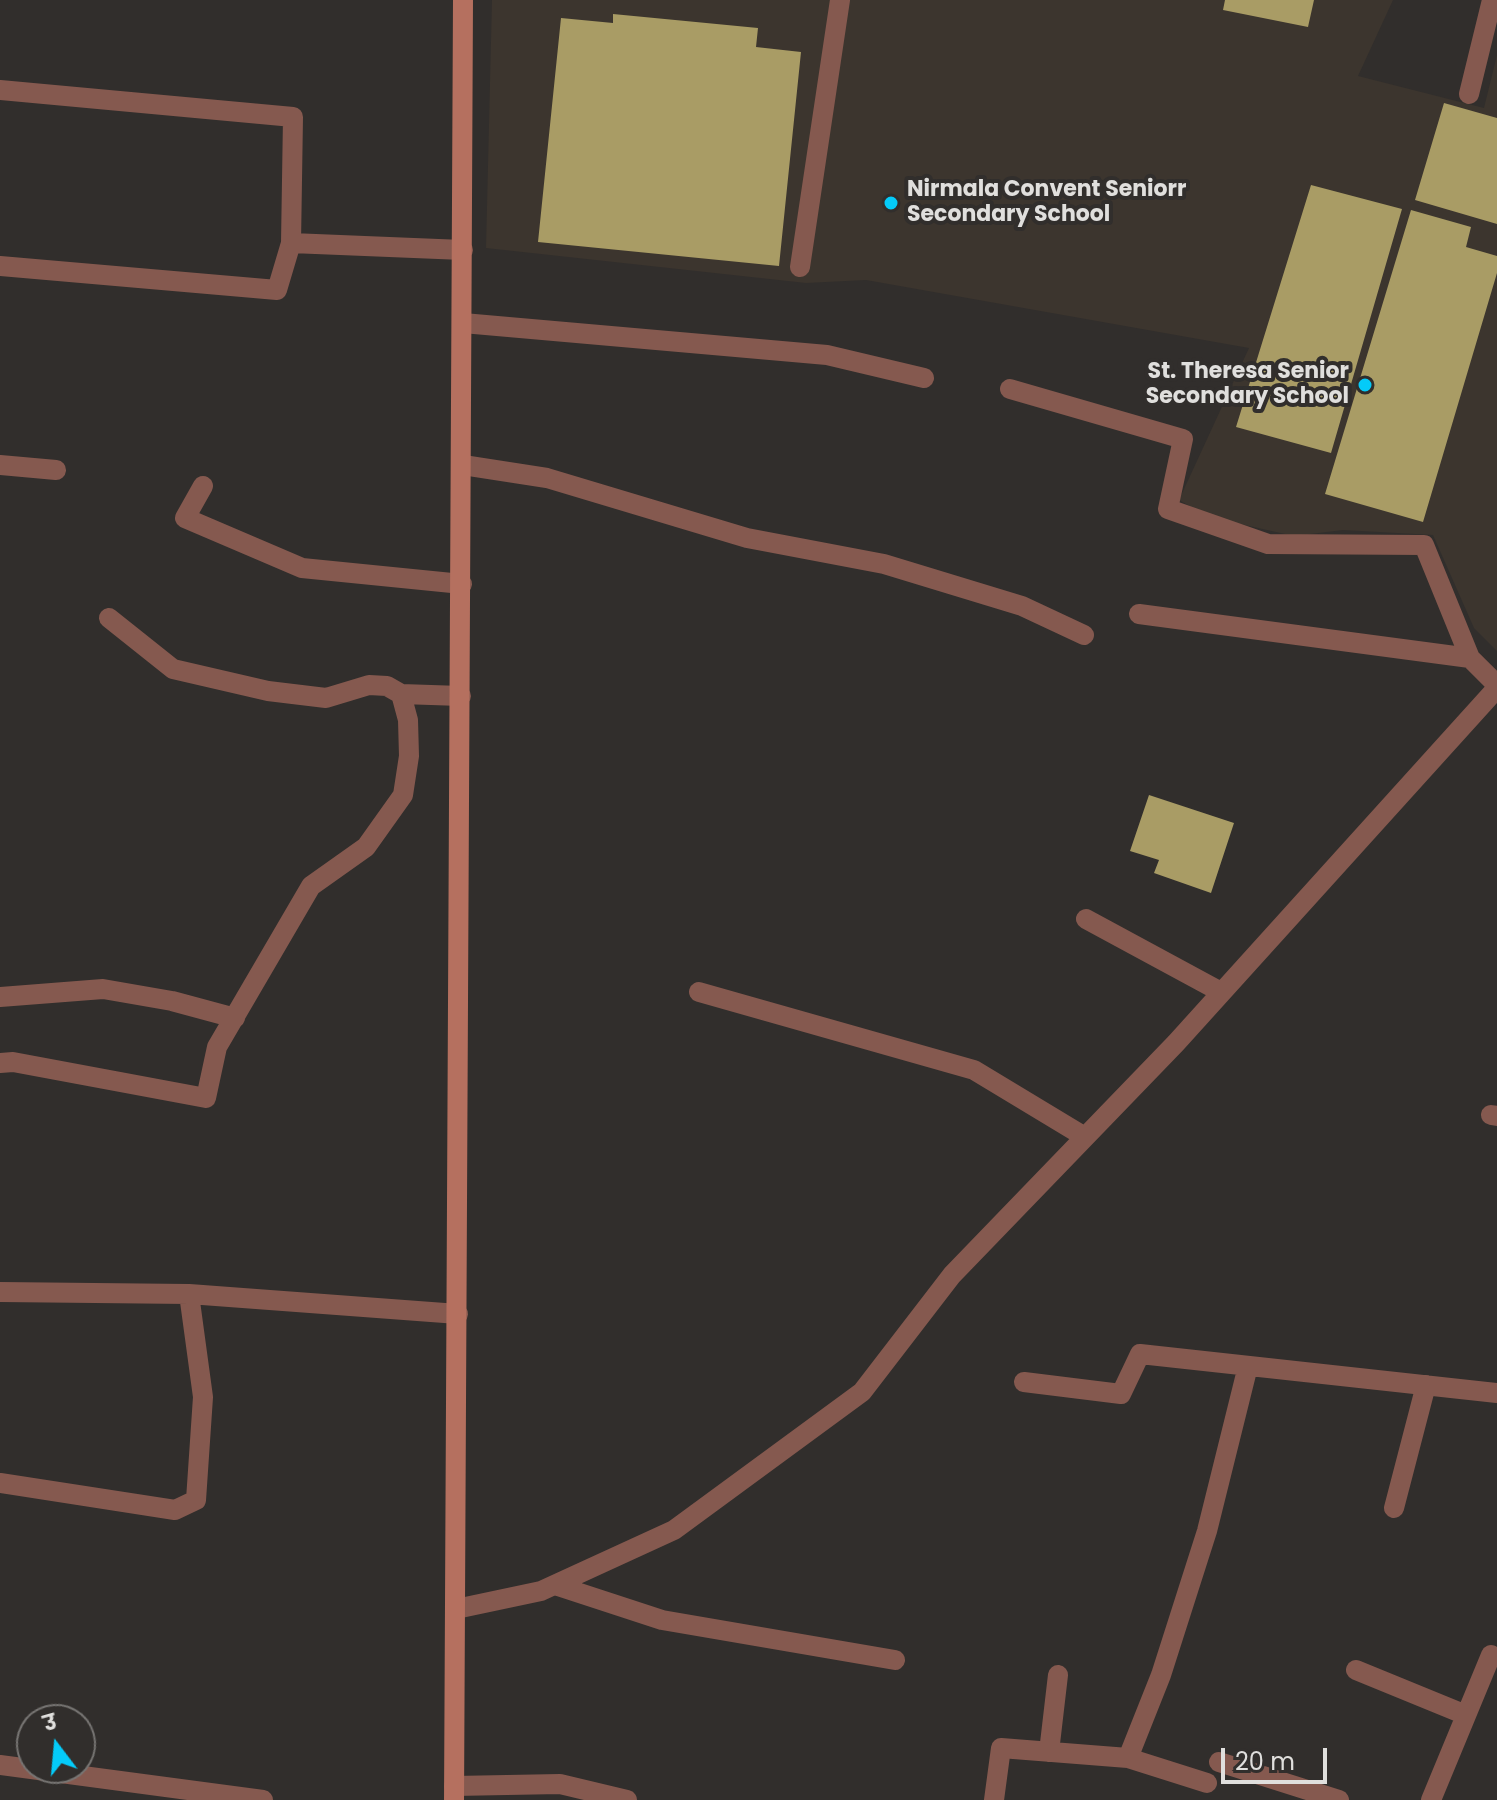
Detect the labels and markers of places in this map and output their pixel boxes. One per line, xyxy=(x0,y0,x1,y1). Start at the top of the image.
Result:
place label: Nirmala Convent Seniorr Secondary School xyxy=(907,177,1186,228)
marker: Nirmala Convent Seniorr Secondary School xyxy=(882,194,900,212)
place label: St. Theresa Senior Secondary School xyxy=(1146,359,1349,410)
marker: St. Theresa Senior Secondary School xyxy=(1356,376,1374,394)

